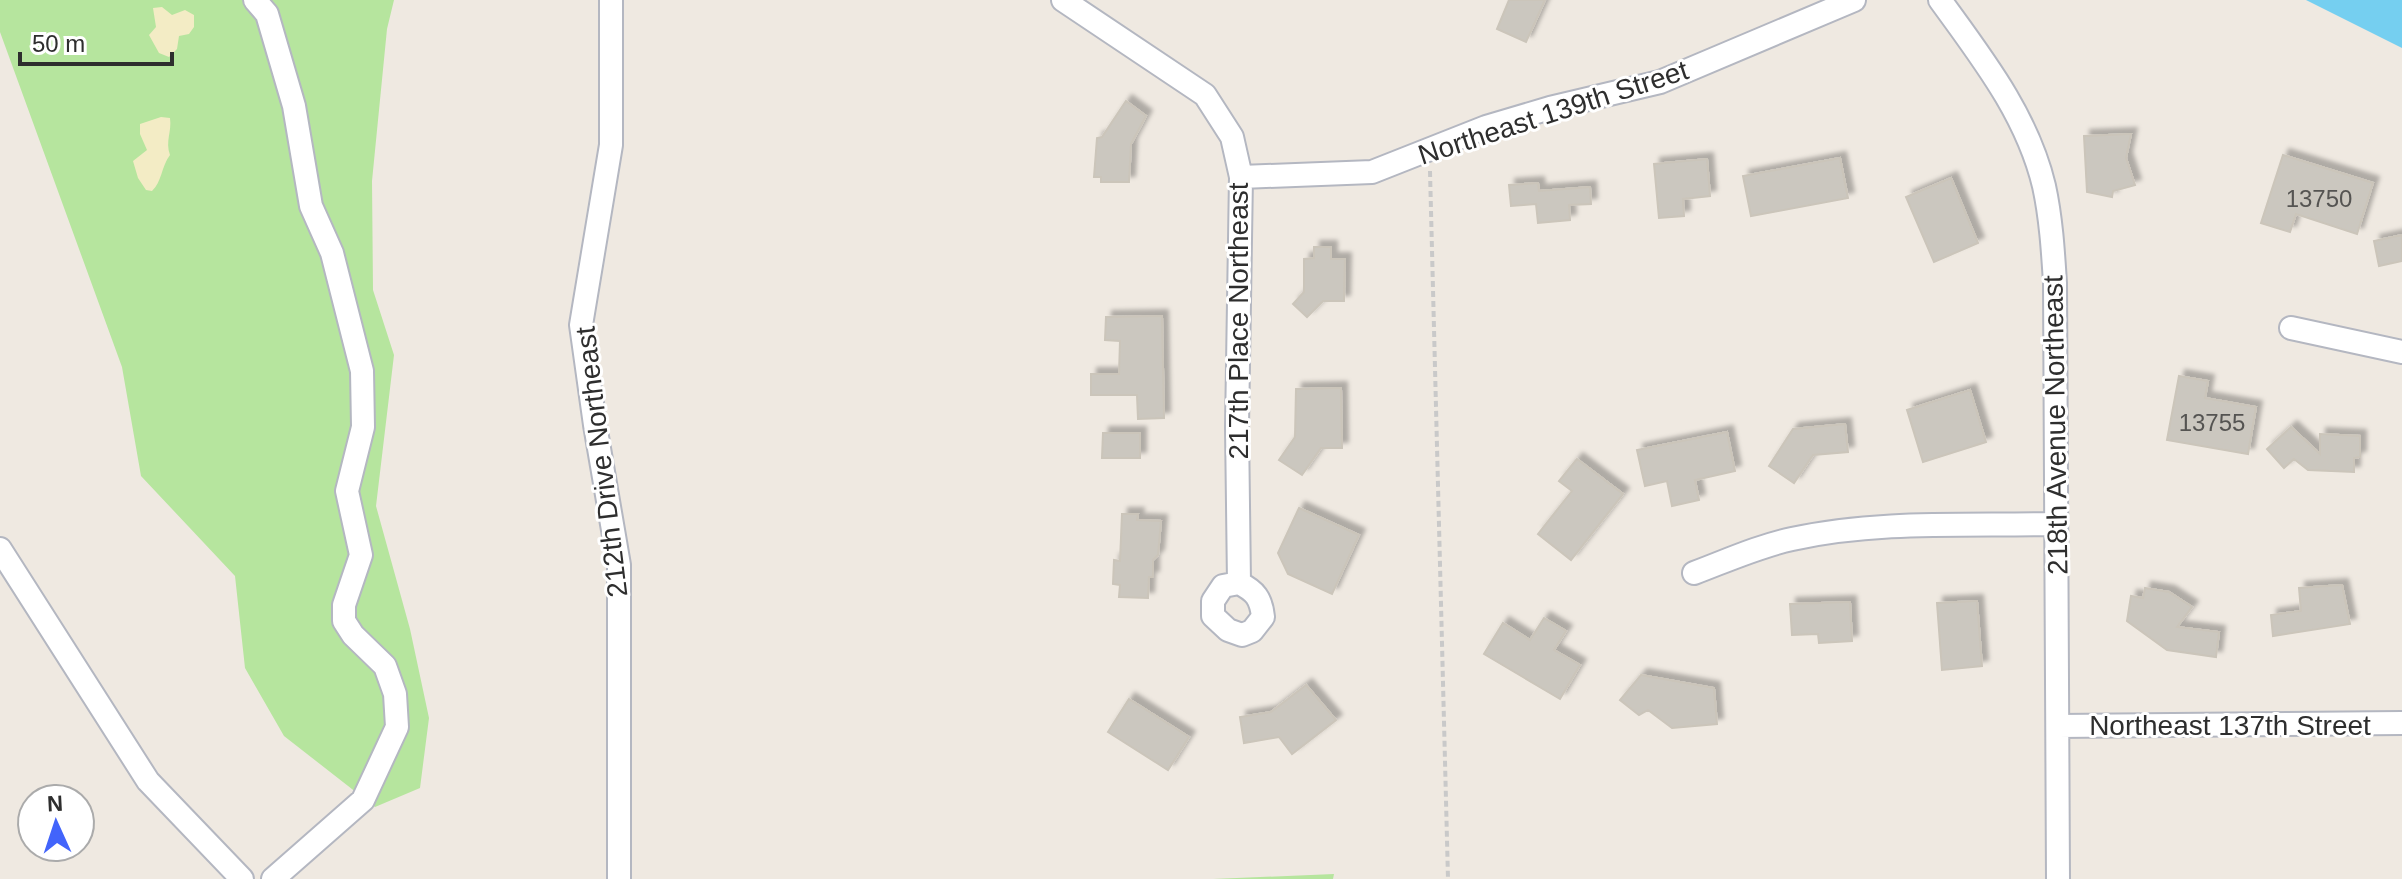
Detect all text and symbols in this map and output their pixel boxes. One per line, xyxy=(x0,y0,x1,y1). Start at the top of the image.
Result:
scale bar xyxy=(20,16,172,66)
text: 50 m xyxy=(32,30,85,57)
street label: Northeast 139th Street xyxy=(1414,54,1692,171)
street label: 217th Place Northeast xyxy=(1223,182,1254,460)
house number: 13750 xyxy=(2286,185,2352,212)
street label: 218th Avenue Northeast xyxy=(2037,275,2074,575)
street label: 212th Drive Northeast xyxy=(569,325,633,599)
house number: 13755 xyxy=(2179,409,2245,436)
street label: Northeast 137th Street xyxy=(2089,710,2371,741)
north arrow xyxy=(16,783,96,863)
text: N xyxy=(46,791,64,816)

